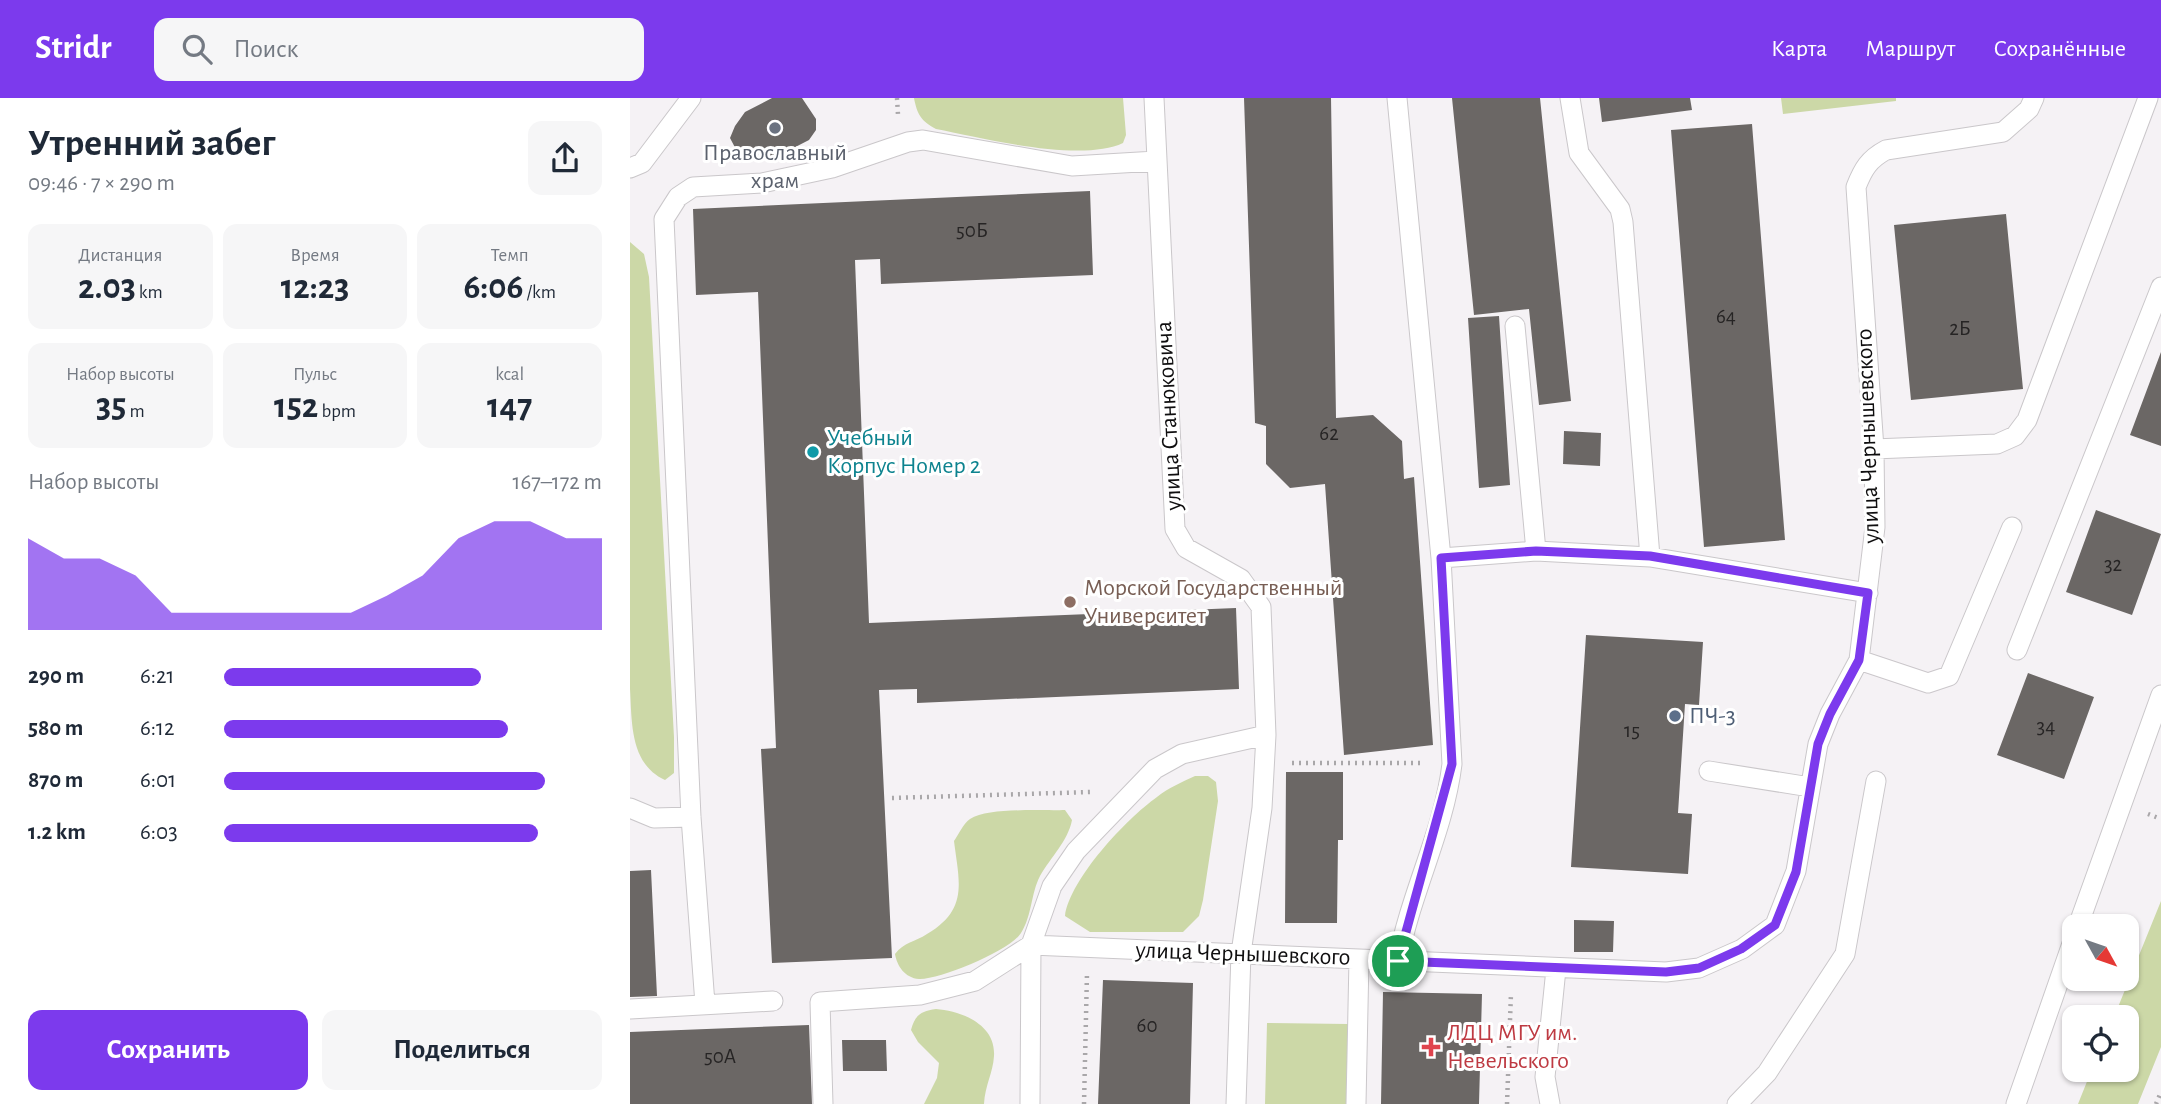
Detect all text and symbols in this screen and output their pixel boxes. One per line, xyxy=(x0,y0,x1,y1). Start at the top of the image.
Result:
search box xyxy=(154,18,644,81)
icon: search xyxy=(178,30,216,68)
text: Stridr xyxy=(35,32,112,65)
text: Поиск xyxy=(234,36,299,62)
text: Карта xyxy=(1771,37,1827,61)
text: Маршрут xyxy=(1865,37,1955,61)
text: Сохранённые xyxy=(1993,37,2126,61)
marker: Православный храм xyxy=(767,120,783,136)
button: share xyxy=(528,121,602,195)
text: Утренний забег xyxy=(28,125,275,163)
place label: Православный храм xyxy=(703,141,847,193)
text: 09:46 · 7 × 290 m xyxy=(28,172,175,195)
house number: 50Б xyxy=(956,220,988,241)
text: Дистанция xyxy=(78,246,162,265)
text: Время xyxy=(290,246,340,265)
text: Темп xyxy=(491,246,529,265)
text: 2.03 xyxy=(78,270,136,305)
text: 12:23 xyxy=(281,270,349,305)
text: 6:06 xyxy=(463,270,523,305)
text: km xyxy=(136,283,163,302)
text: /km xyxy=(523,283,556,302)
house number: 64 xyxy=(1716,306,1736,327)
house number: 2Б xyxy=(1949,318,1971,339)
street label: улица Станюковича xyxy=(1152,321,1186,512)
street label: улица Чернышевского xyxy=(1852,328,1884,545)
text: Набор высоты xyxy=(66,365,175,384)
text: Пульс xyxy=(293,365,337,384)
text: kcal xyxy=(495,365,524,384)
text: 35 xyxy=(96,389,126,424)
text: 152 xyxy=(274,389,318,424)
text: 147 xyxy=(487,389,532,424)
text: m xyxy=(126,402,145,421)
text: bpm xyxy=(318,402,356,421)
house number: 62 xyxy=(1319,423,1339,444)
place label: Учебный Корпус Номер 2 xyxy=(827,426,981,478)
marker: Учебный Корпус Номер 2 xyxy=(805,444,821,460)
text: Набор высоты xyxy=(28,471,160,494)
text: 167–172 m xyxy=(513,471,602,494)
house number: 32 xyxy=(2104,554,2122,575)
place label: Морской Государственный Университет xyxy=(1084,576,1343,628)
marker: Морской Государственный Университет xyxy=(1062,594,1078,610)
text: 290 m xyxy=(28,665,84,688)
text: 6:21 xyxy=(140,665,174,688)
place label: ПЧ-3 xyxy=(1689,704,1736,728)
marker: ПЧ-3 xyxy=(1667,708,1683,724)
house number: 34 xyxy=(2037,716,2055,737)
text: 580 m xyxy=(28,717,83,740)
text: 6:12 xyxy=(140,717,174,740)
house number: 15 xyxy=(1624,720,1640,741)
text: 870 m xyxy=(28,769,83,792)
text: 6:01 xyxy=(140,769,176,792)
text: 1.2 km xyxy=(28,821,86,844)
text: 6:03 xyxy=(140,821,178,844)
north arrow xyxy=(2062,914,2138,990)
map controls xyxy=(2062,914,2139,1082)
pin xyxy=(1368,931,1428,991)
street label: улица Чернышевского xyxy=(1134,938,1351,970)
icon: arrive xyxy=(1379,942,1417,980)
button: locate xyxy=(2062,1005,2139,1082)
button: Сохранить xyxy=(28,1010,308,1090)
button: Поделиться xyxy=(322,1010,602,1090)
house number: 60 xyxy=(1137,1015,1157,1036)
place label: ЛДЦ МГУ им. Невельского xyxy=(1447,1021,1577,1073)
marker: ЛДЦ МГУ им. Невельского xyxy=(1421,1037,1441,1057)
house number: 50А xyxy=(704,1046,736,1067)

